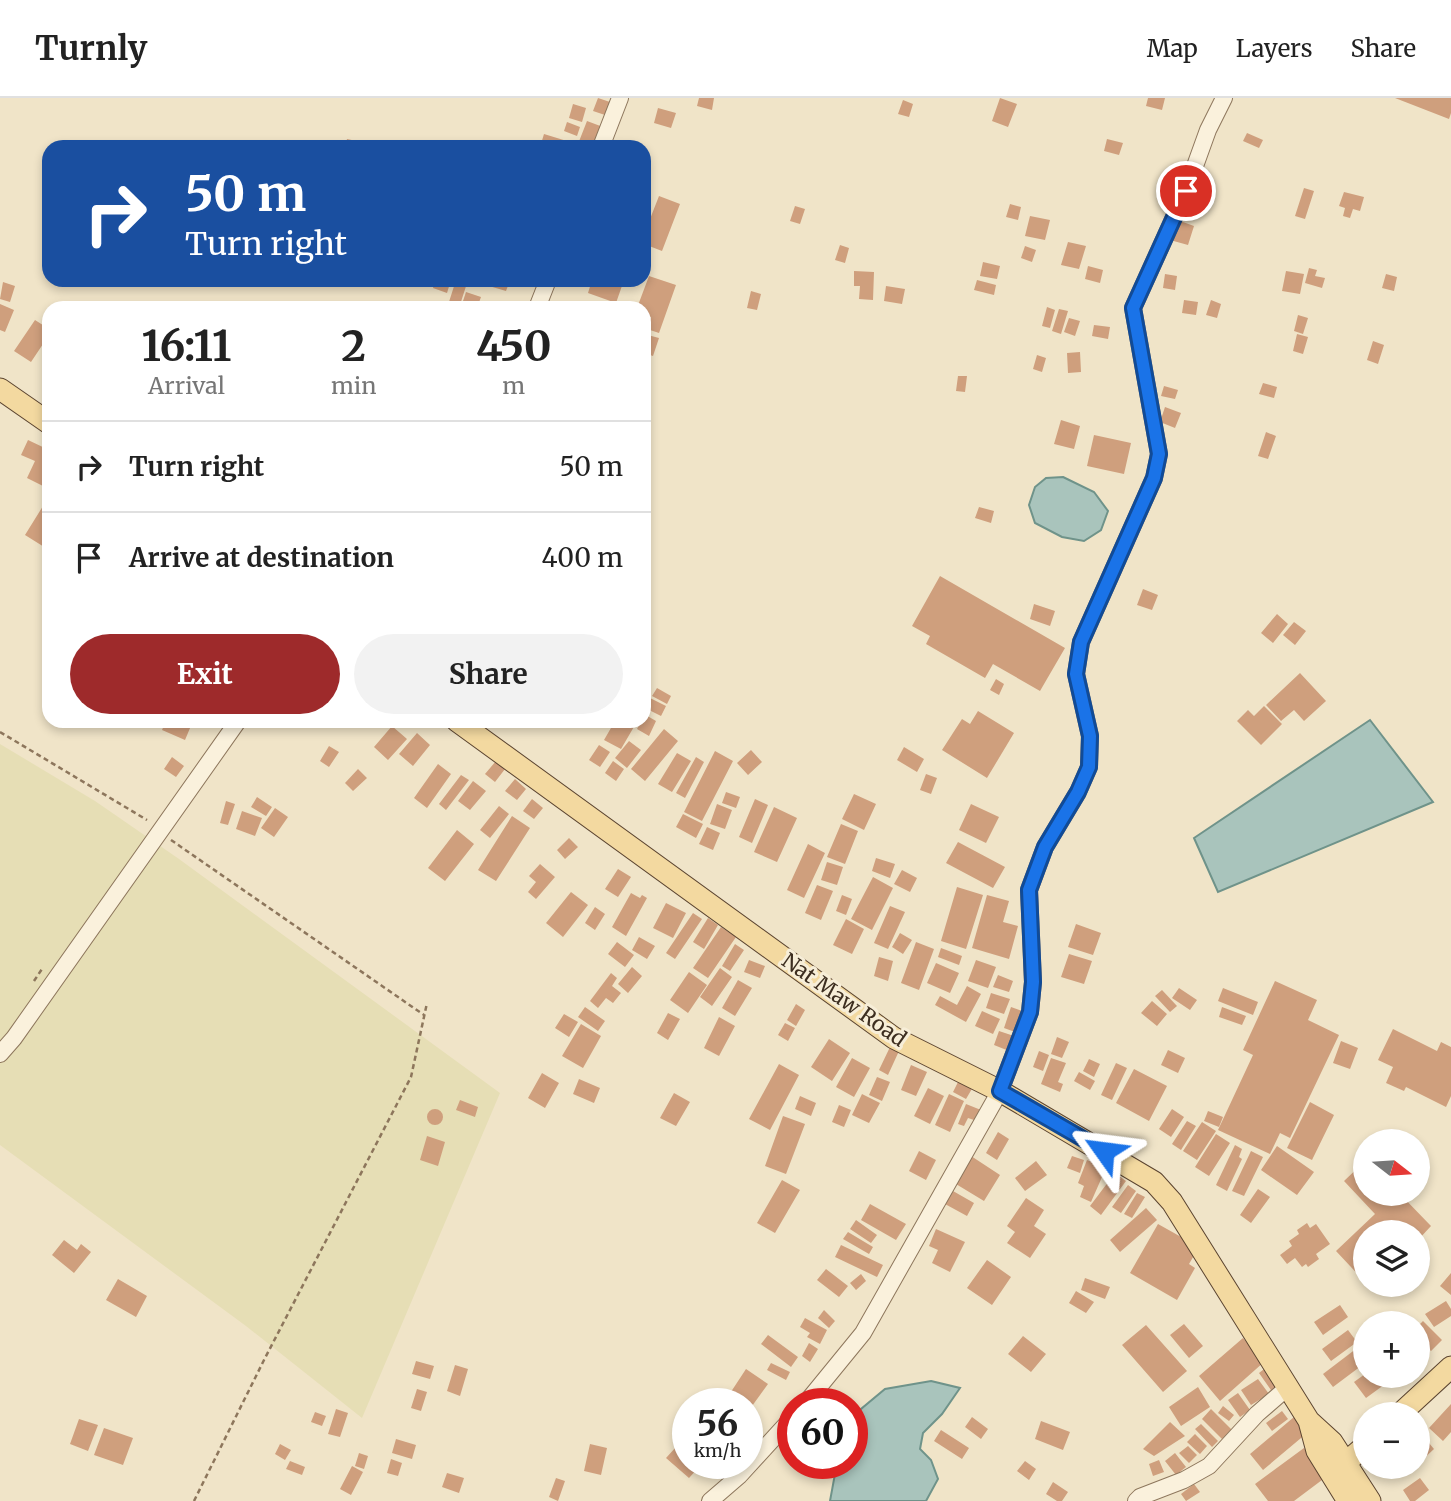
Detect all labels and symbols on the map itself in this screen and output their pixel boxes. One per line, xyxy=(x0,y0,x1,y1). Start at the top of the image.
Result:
pin xyxy=(1156,161,1216,221)
street label: Nat Maw Road xyxy=(777,947,912,1053)
position arrow xyxy=(1067,1114,1141,1188)
north arrow xyxy=(1353,1129,1430,1206)
speed limit sign: 60 xyxy=(777,1388,868,1479)

